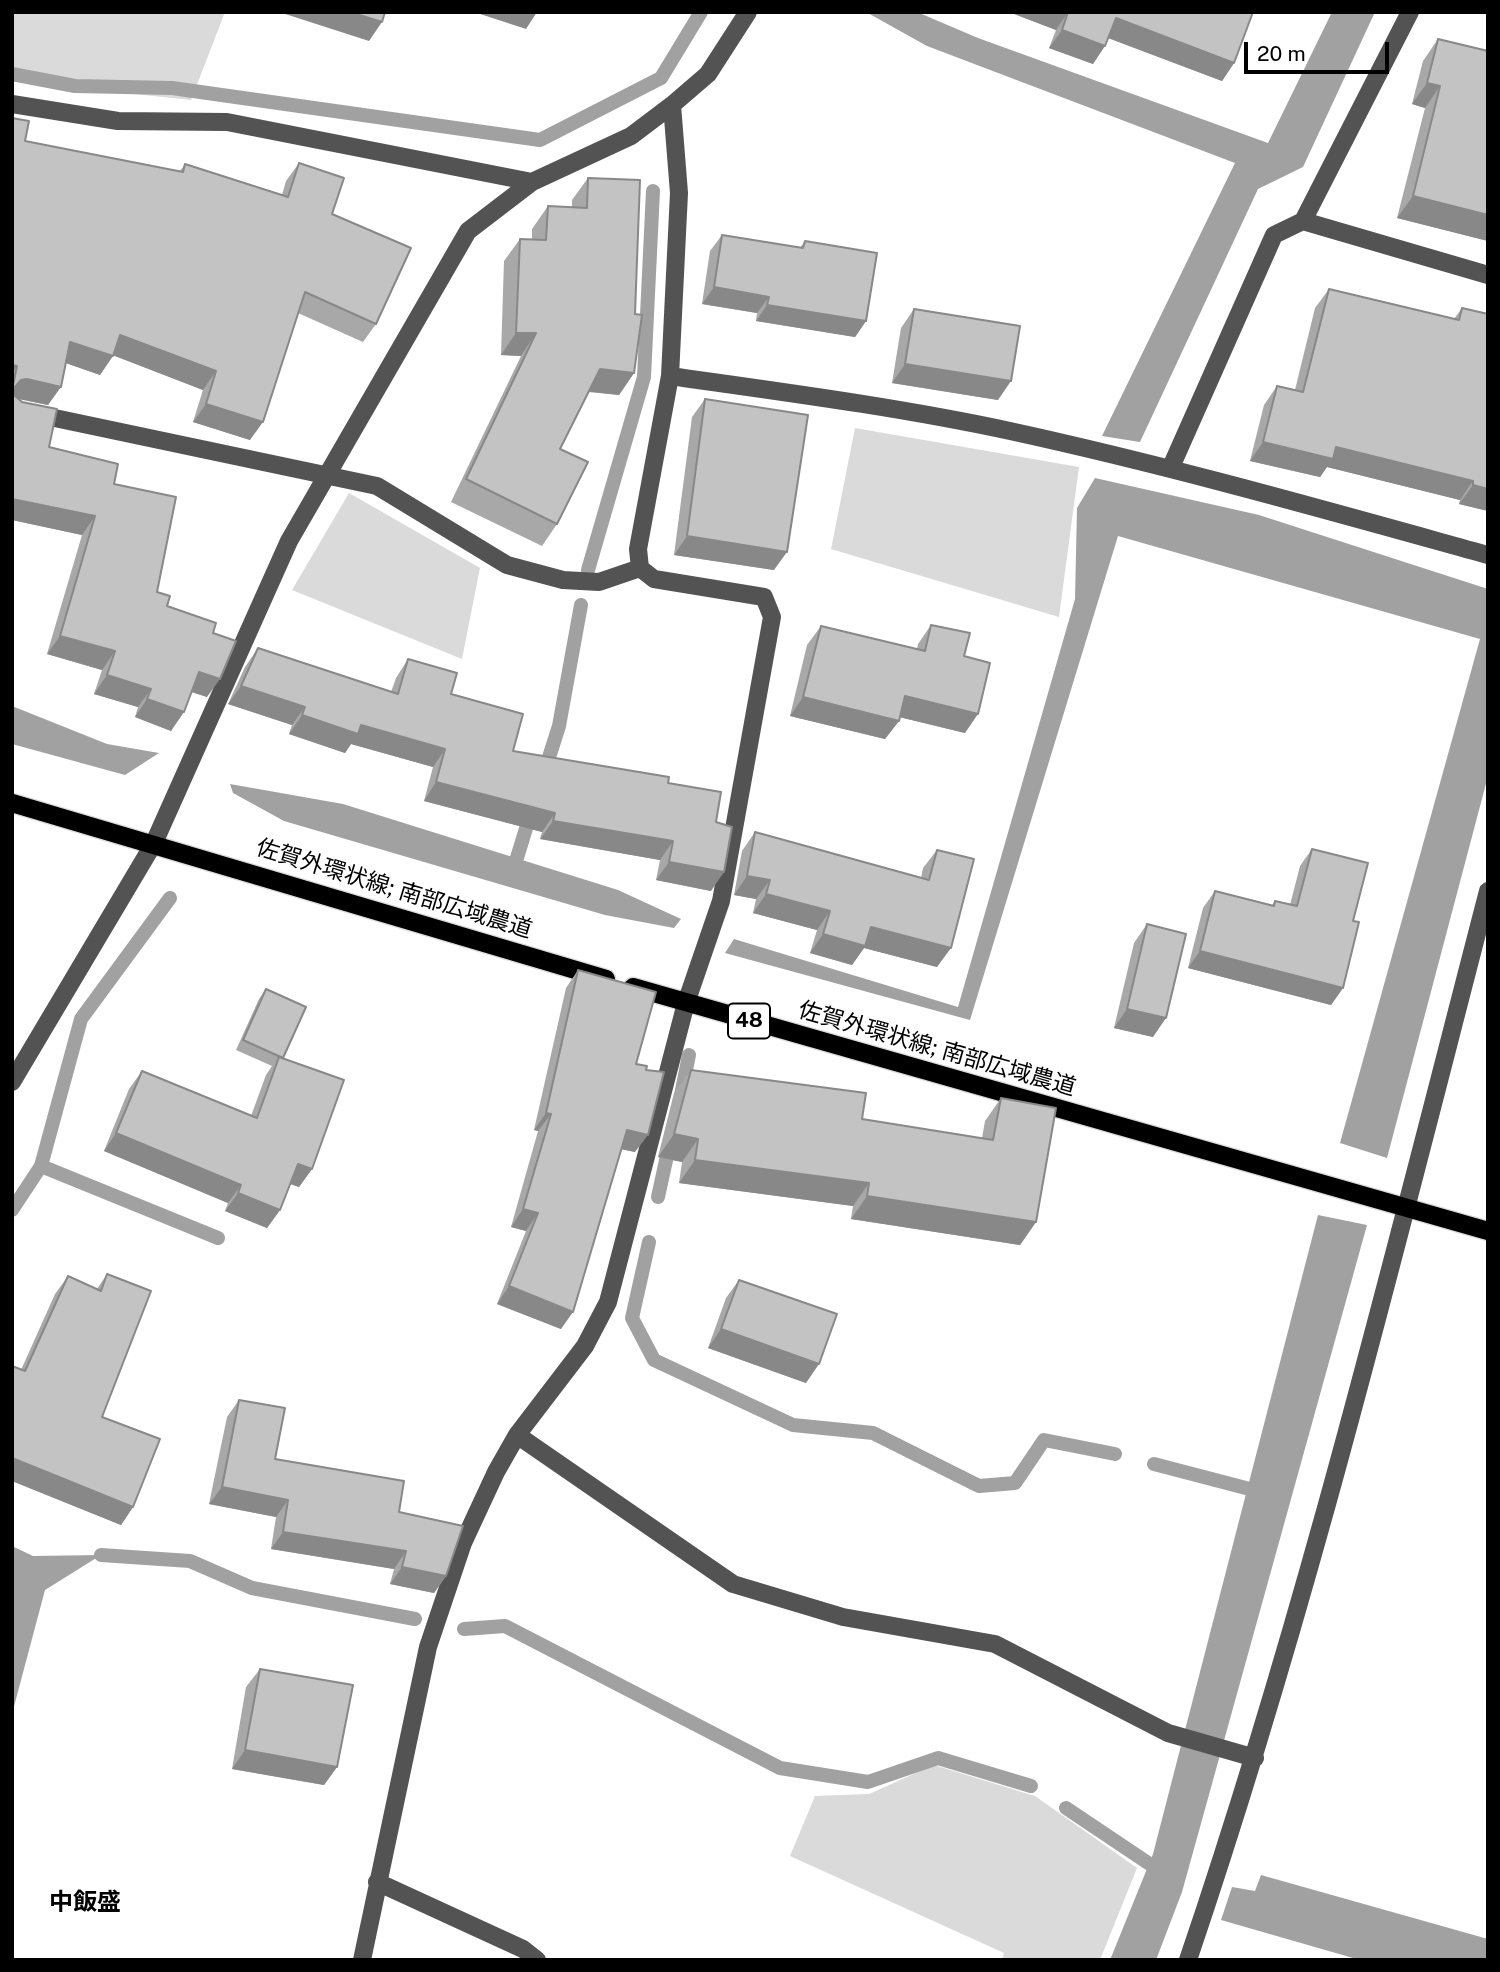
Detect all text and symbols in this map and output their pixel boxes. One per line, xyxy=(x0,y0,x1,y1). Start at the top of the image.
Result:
scale bar xyxy=(1248,28,1393,72)
text: 20 m xyxy=(1257,41,1306,66)
street label: 佐賀外環状線; 南部広域農道 xyxy=(253,834,535,944)
street label: 佐賀外環状線; 南部広域農道 xyxy=(795,996,1079,1102)
road number: 48 xyxy=(728,1004,770,1038)
district label: 中飯盛 xyxy=(49,1889,121,1917)

